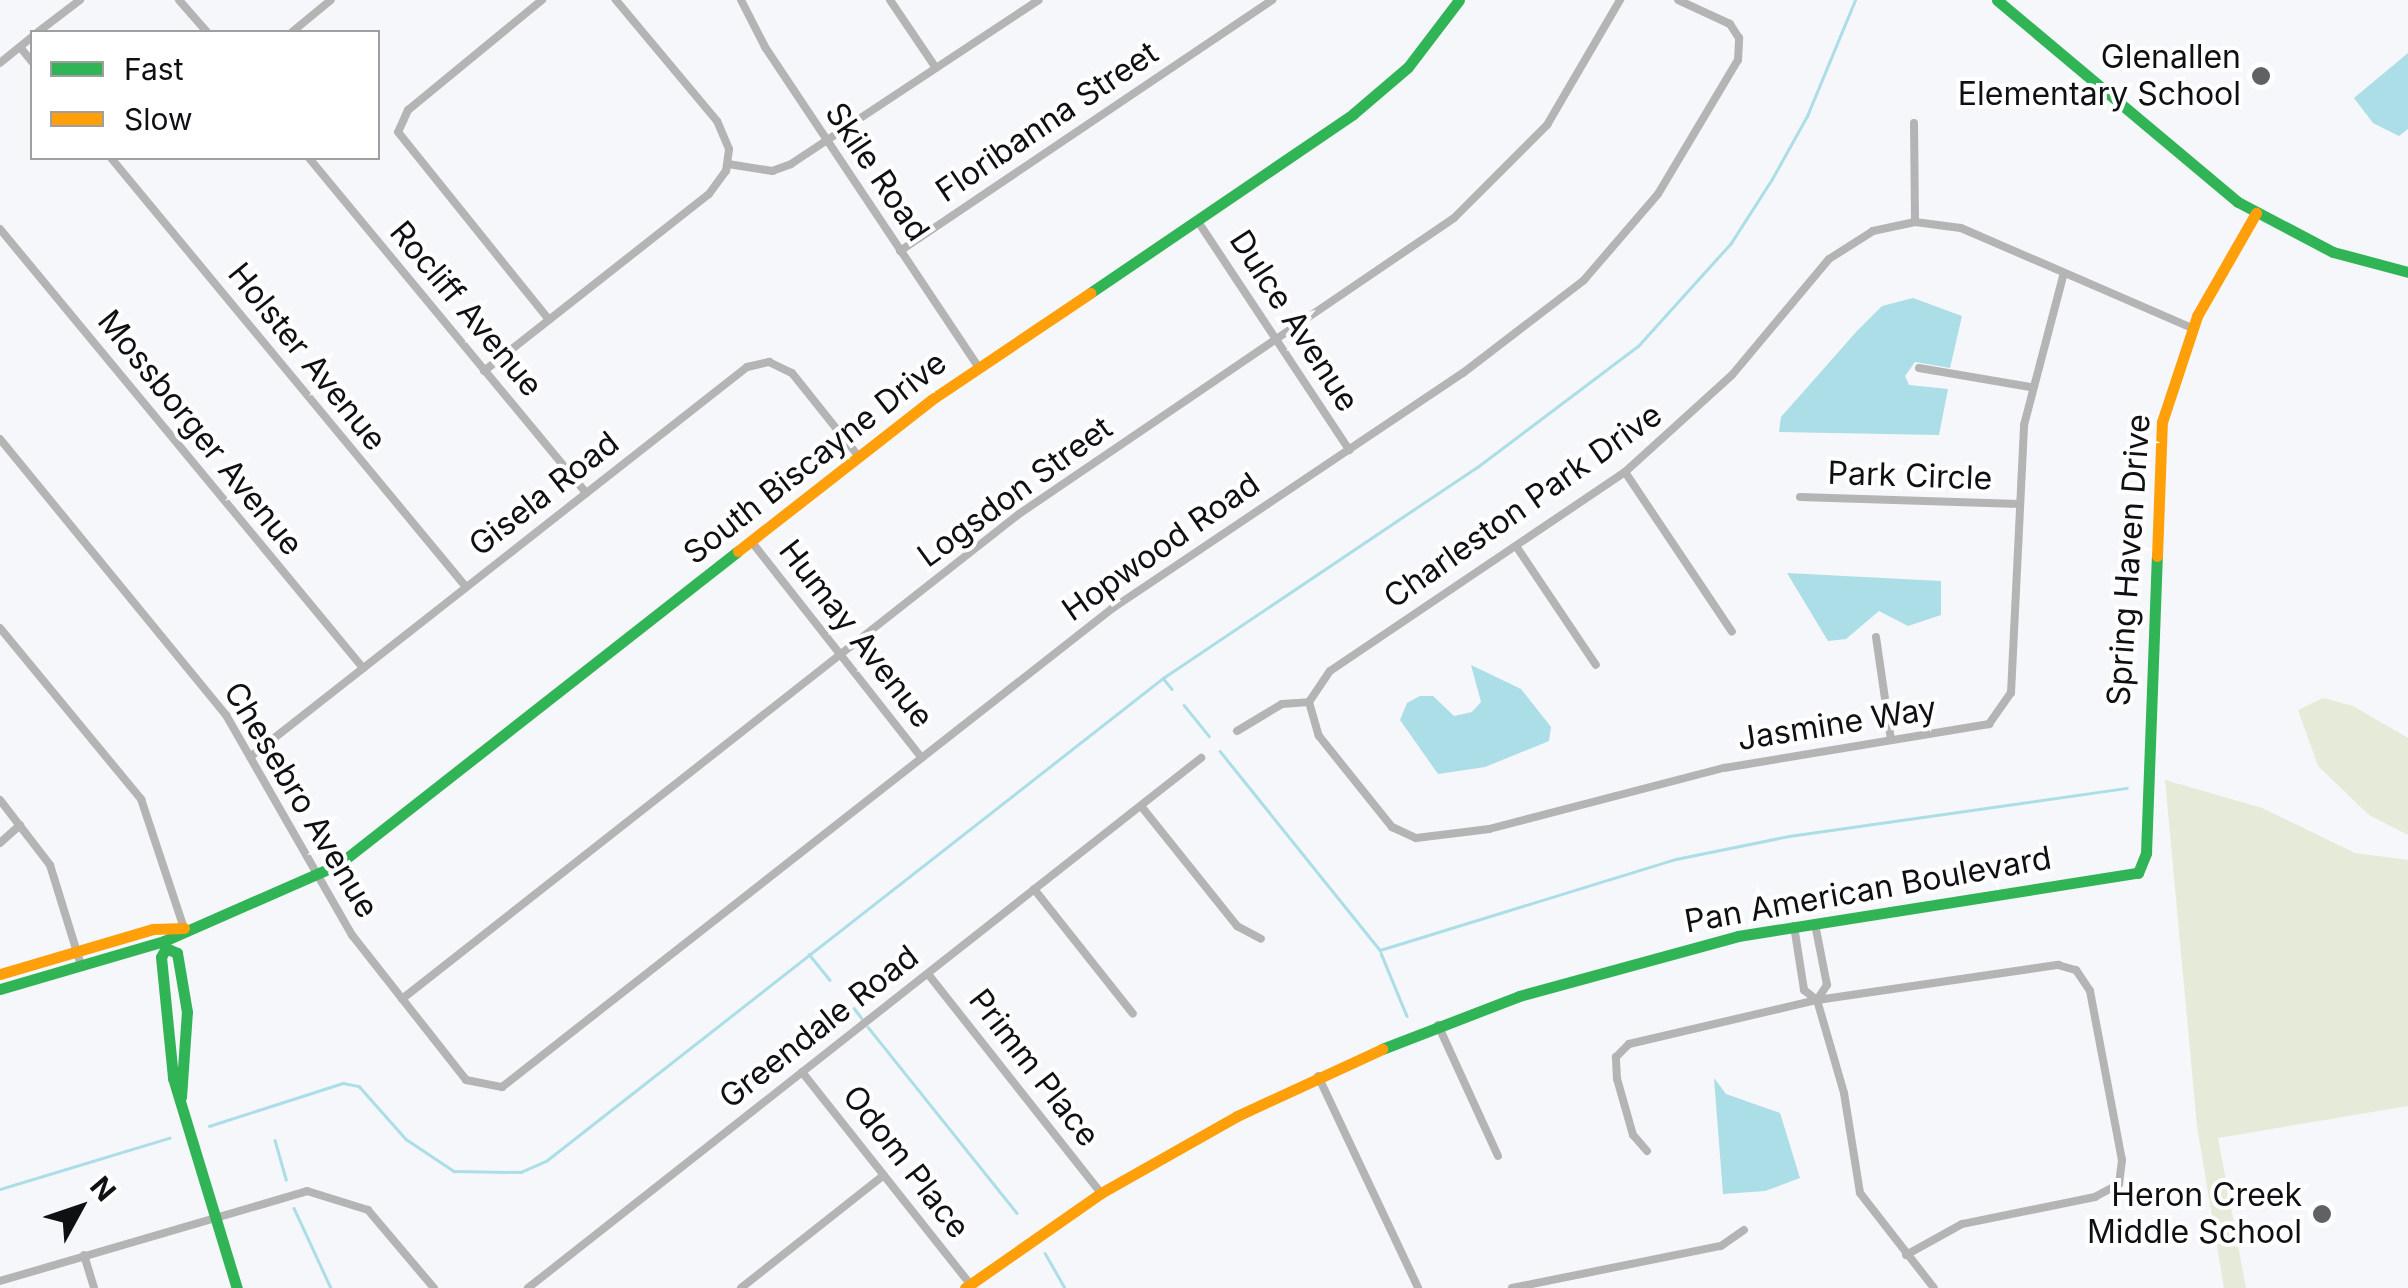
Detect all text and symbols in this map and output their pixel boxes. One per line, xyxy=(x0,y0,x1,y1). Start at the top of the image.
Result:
legend xyxy=(30,30,380,160)
street label: Floribanna Street xyxy=(929,34,1165,210)
place label: Glenallen Elementary School xyxy=(1958,39,2241,114)
text: Fast xyxy=(124,51,183,87)
marker: Glenallen Elementary School xyxy=(2250,65,2272,87)
street label: Skile Road xyxy=(817,96,937,248)
text: Slow xyxy=(124,101,193,137)
street label: Rocliff Avenue xyxy=(382,214,550,404)
street label: Dulce Avenue xyxy=(1221,223,1367,419)
street label: Holster Avenue xyxy=(220,256,394,458)
street label: Mossborger Avenue xyxy=(89,303,311,563)
street label: South Biscayne Drive xyxy=(676,344,954,572)
street label: Charleston Park Drive xyxy=(1377,396,1669,616)
street label: Logsdon Street xyxy=(910,409,1120,575)
street label: Spring Haven Drive xyxy=(2100,413,2158,707)
street label: Gisela Road xyxy=(462,424,626,564)
street label: Park Circle xyxy=(1827,454,1993,498)
street label: Hopwood Road xyxy=(1055,465,1267,629)
street label: Humay Avenue xyxy=(771,532,941,736)
street label: Chesebro Avenue xyxy=(215,675,387,925)
street label: Jasmine Way xyxy=(1735,689,1939,759)
street label: Pan American Boulevard xyxy=(1682,839,2054,941)
street label: Greendale Road xyxy=(712,937,926,1117)
street label: Primm Place xyxy=(961,982,1107,1154)
street label: Odom Place xyxy=(834,1078,978,1246)
north arrow xyxy=(30,1158,130,1258)
text: N xyxy=(83,1170,123,1208)
place label: Heron Creek Middle School xyxy=(2087,1177,2302,1252)
marker: Heron Creek Middle School xyxy=(2311,1203,2333,1225)

